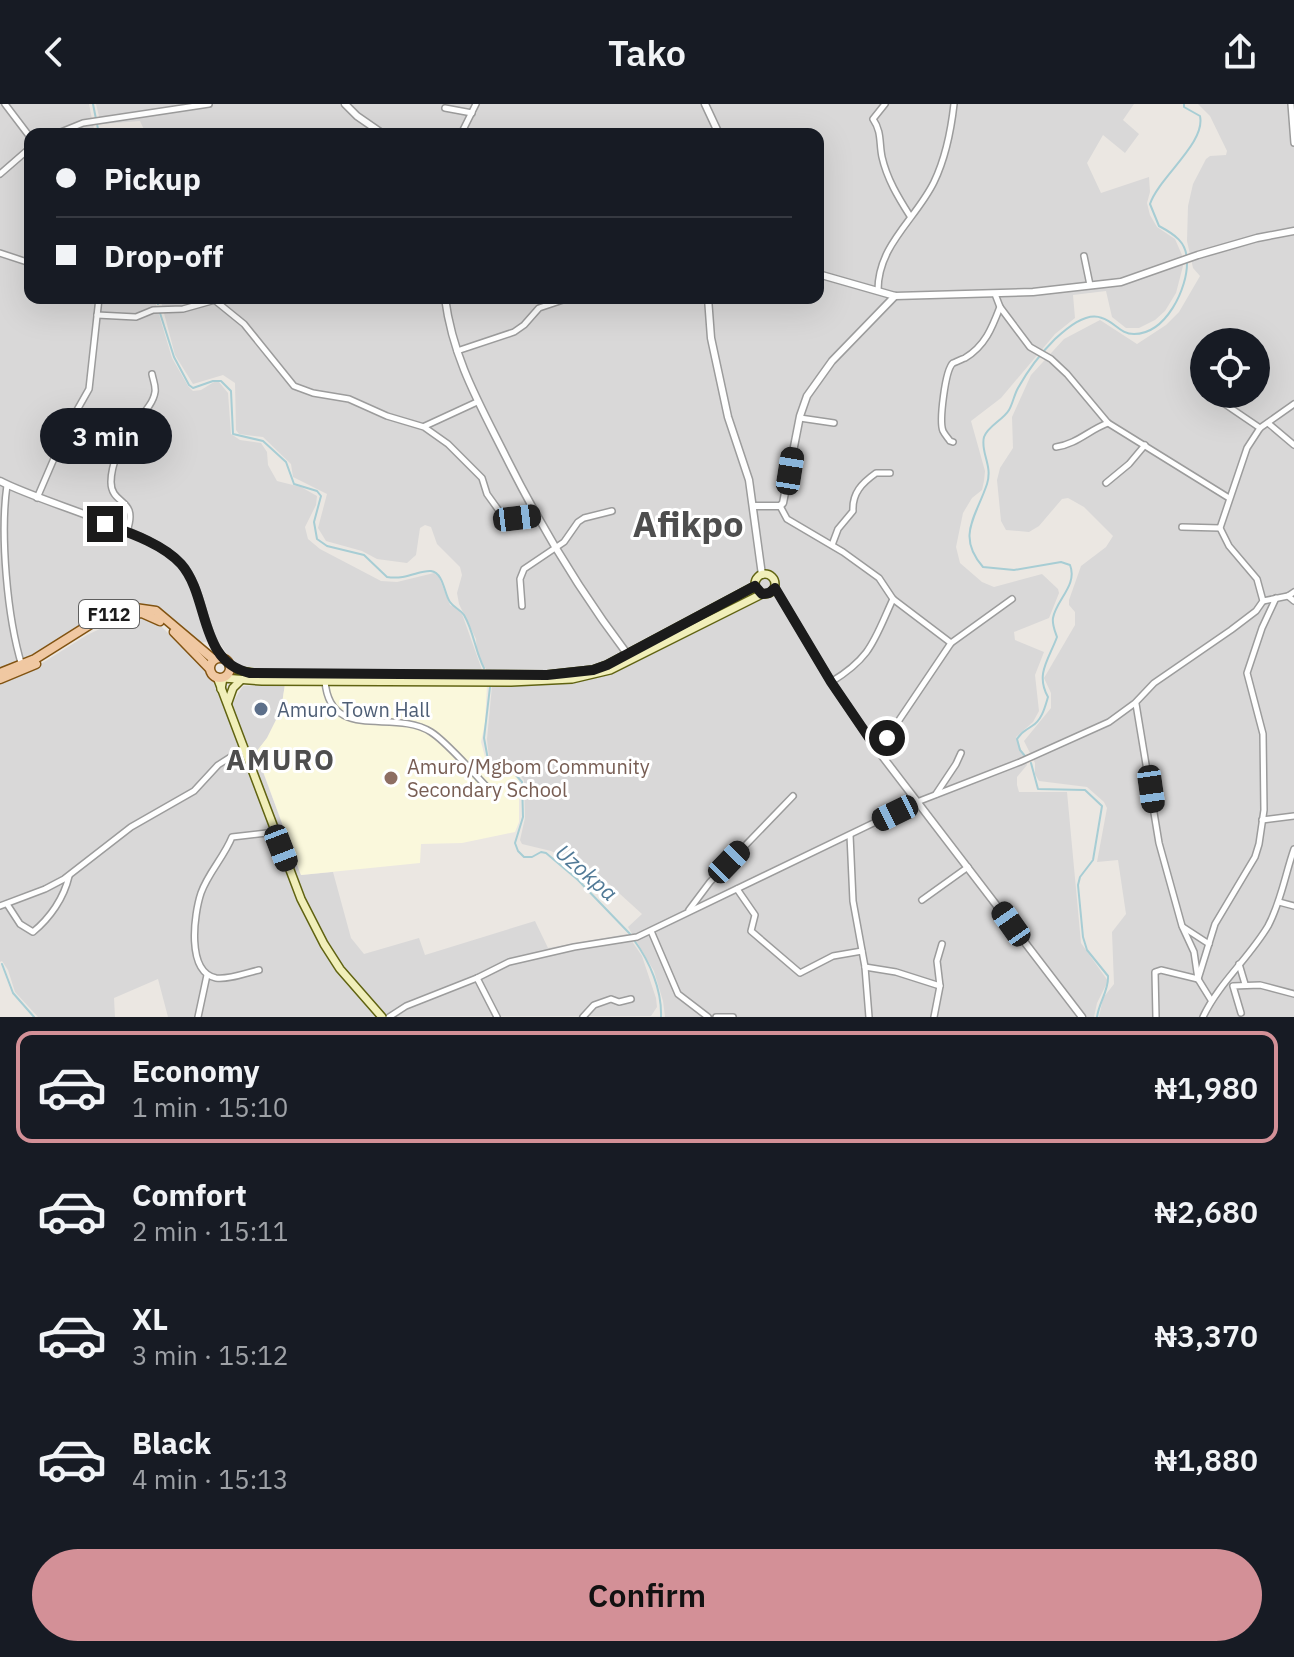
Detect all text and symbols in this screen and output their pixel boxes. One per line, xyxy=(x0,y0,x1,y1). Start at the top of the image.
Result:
text: Tako xyxy=(608,29,686,76)
icon: back xyxy=(32,30,76,74)
icon: share xyxy=(1218,30,1262,74)
text: Pickup xyxy=(104,159,201,198)
text: Drop-off xyxy=(104,236,223,275)
map controls xyxy=(1190,328,1270,408)
button: locate xyxy=(1190,328,1270,408)
callout: 3 min xyxy=(39,408,171,464)
text: 3 min xyxy=(72,419,140,453)
car xyxy=(774,445,806,497)
district label: Afikpo xyxy=(633,500,743,547)
car xyxy=(492,503,542,533)
route end xyxy=(87,506,123,542)
road number: F112 xyxy=(79,600,139,628)
place label: Amuro Town Hall xyxy=(277,696,430,723)
marker: Amuro Town Hall xyxy=(252,700,270,718)
route start xyxy=(869,720,905,756)
district label: AMURO xyxy=(226,741,336,778)
place label: Amuro/Mgbom Community Secondary School xyxy=(407,753,650,803)
car xyxy=(1136,764,1166,814)
marker: Amuro/Mgbom Community Secondary School xyxy=(382,769,400,787)
car xyxy=(868,792,922,834)
car xyxy=(261,821,301,875)
car xyxy=(704,836,754,888)
water label: Uzokpa xyxy=(550,837,624,907)
car xyxy=(987,897,1035,951)
icon: car xyxy=(36,1051,108,1123)
text: Economy xyxy=(132,1051,260,1090)
text: ₦1,980 xyxy=(1154,1068,1258,1107)
text: 1 min · 15:10 xyxy=(132,1090,288,1124)
icon: car xyxy=(36,1175,108,1247)
text: Comfort xyxy=(132,1175,247,1214)
text: ₦2,680 xyxy=(1154,1192,1258,1231)
text: 2 min · 15:11 xyxy=(132,1214,288,1248)
icon: car xyxy=(36,1299,108,1371)
text: XL xyxy=(132,1299,168,1338)
text: ₦3,370 xyxy=(1154,1316,1258,1355)
text: 3 min · 15:12 xyxy=(132,1338,288,1372)
icon: car xyxy=(36,1423,108,1495)
text: Black xyxy=(132,1423,211,1462)
text: ₦1,880 xyxy=(1154,1440,1258,1479)
text: 4 min · 15:13 xyxy=(132,1462,288,1496)
button: Confirm xyxy=(32,1549,1262,1641)

